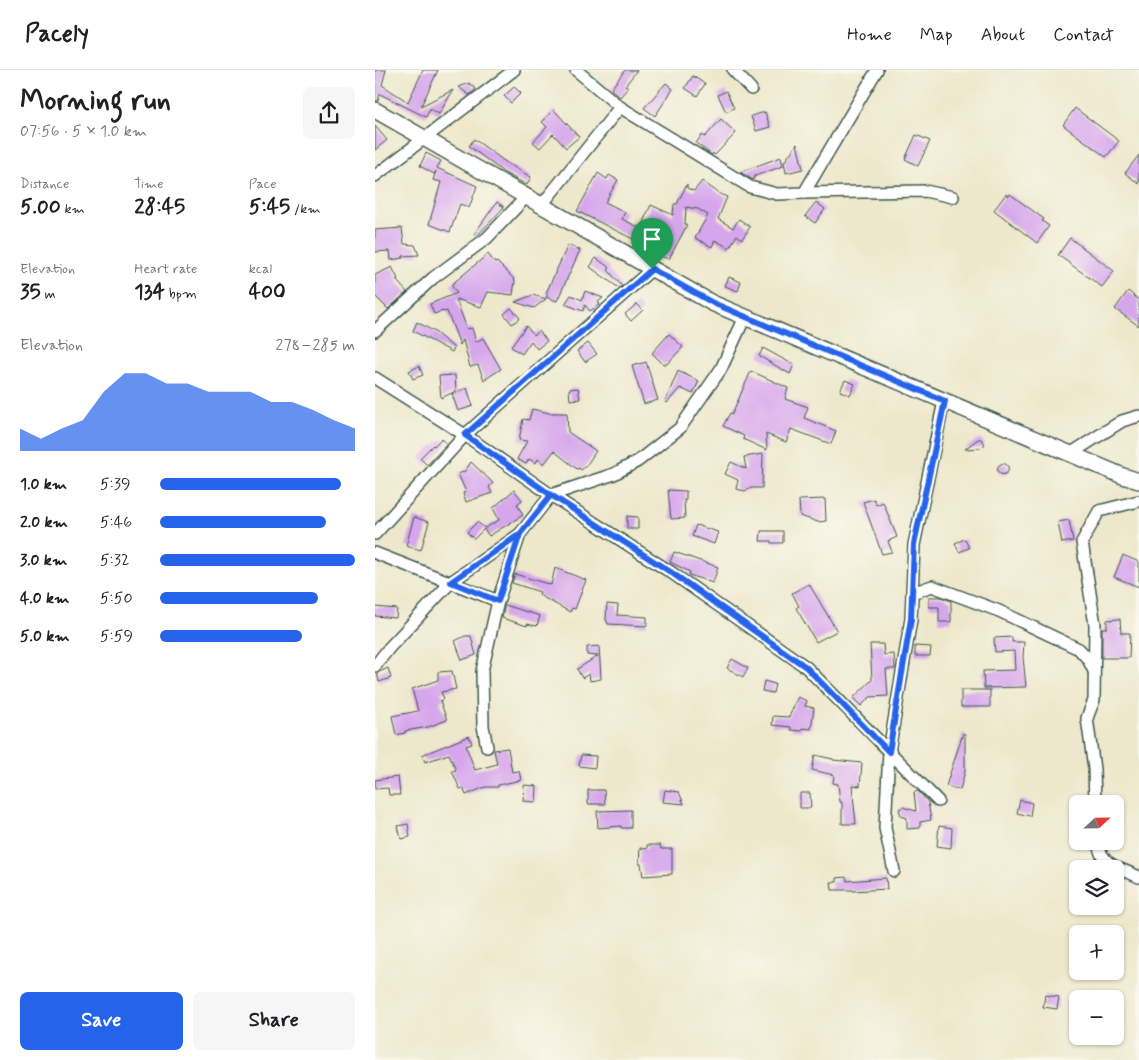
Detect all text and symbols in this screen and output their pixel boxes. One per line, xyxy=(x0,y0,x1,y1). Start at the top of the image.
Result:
text: Pacely xyxy=(25,19,89,50)
text: Home xyxy=(847,23,892,47)
text: Map xyxy=(920,23,953,47)
text: About xyxy=(981,23,1025,47)
text: Contact xyxy=(1053,23,1114,47)
text: Morning run xyxy=(20,83,171,120)
button: share xyxy=(303,87,355,139)
text: 07:56 · 5 × 1.0 km xyxy=(20,121,147,142)
text: Distance xyxy=(20,175,69,193)
text: Time xyxy=(134,175,164,193)
text: Pace xyxy=(249,175,277,193)
text: 5.00 xyxy=(20,193,61,221)
text: 28:45 xyxy=(134,193,185,221)
text: 5:45 xyxy=(249,193,290,221)
text: km xyxy=(61,200,85,218)
text: /km xyxy=(290,200,321,218)
pin xyxy=(631,218,673,269)
icon: arrive xyxy=(638,225,666,253)
text: Elevation xyxy=(20,260,75,278)
text: Heart rate xyxy=(134,260,197,278)
text: kcal xyxy=(249,260,272,278)
text: 35 xyxy=(20,278,41,306)
text: 134 xyxy=(134,278,165,306)
text: 400 xyxy=(249,278,286,306)
text: m xyxy=(41,285,56,303)
text: bpm xyxy=(165,285,197,303)
text: Elevation xyxy=(20,335,83,356)
text: 278–285 m xyxy=(276,335,355,356)
text: 1.0 km xyxy=(20,474,67,495)
text: 5:39 xyxy=(100,474,131,495)
text: 2.0 km xyxy=(20,512,68,533)
text: 5:46 xyxy=(100,512,132,533)
text: 3.0 km xyxy=(20,550,67,571)
text: 5:32 xyxy=(100,550,130,571)
text: 4.0 km xyxy=(20,588,69,609)
text: 5:50 xyxy=(100,588,133,609)
text: 5.0 km xyxy=(20,626,70,647)
text: 5:59 xyxy=(100,626,133,647)
north arrow xyxy=(1069,795,1124,850)
map controls xyxy=(1069,795,1124,1045)
button: layers xyxy=(1069,860,1124,915)
button: + xyxy=(1069,925,1124,980)
button: − xyxy=(1069,990,1124,1045)
button: Save xyxy=(20,992,183,1050)
button: Share xyxy=(193,992,355,1050)

